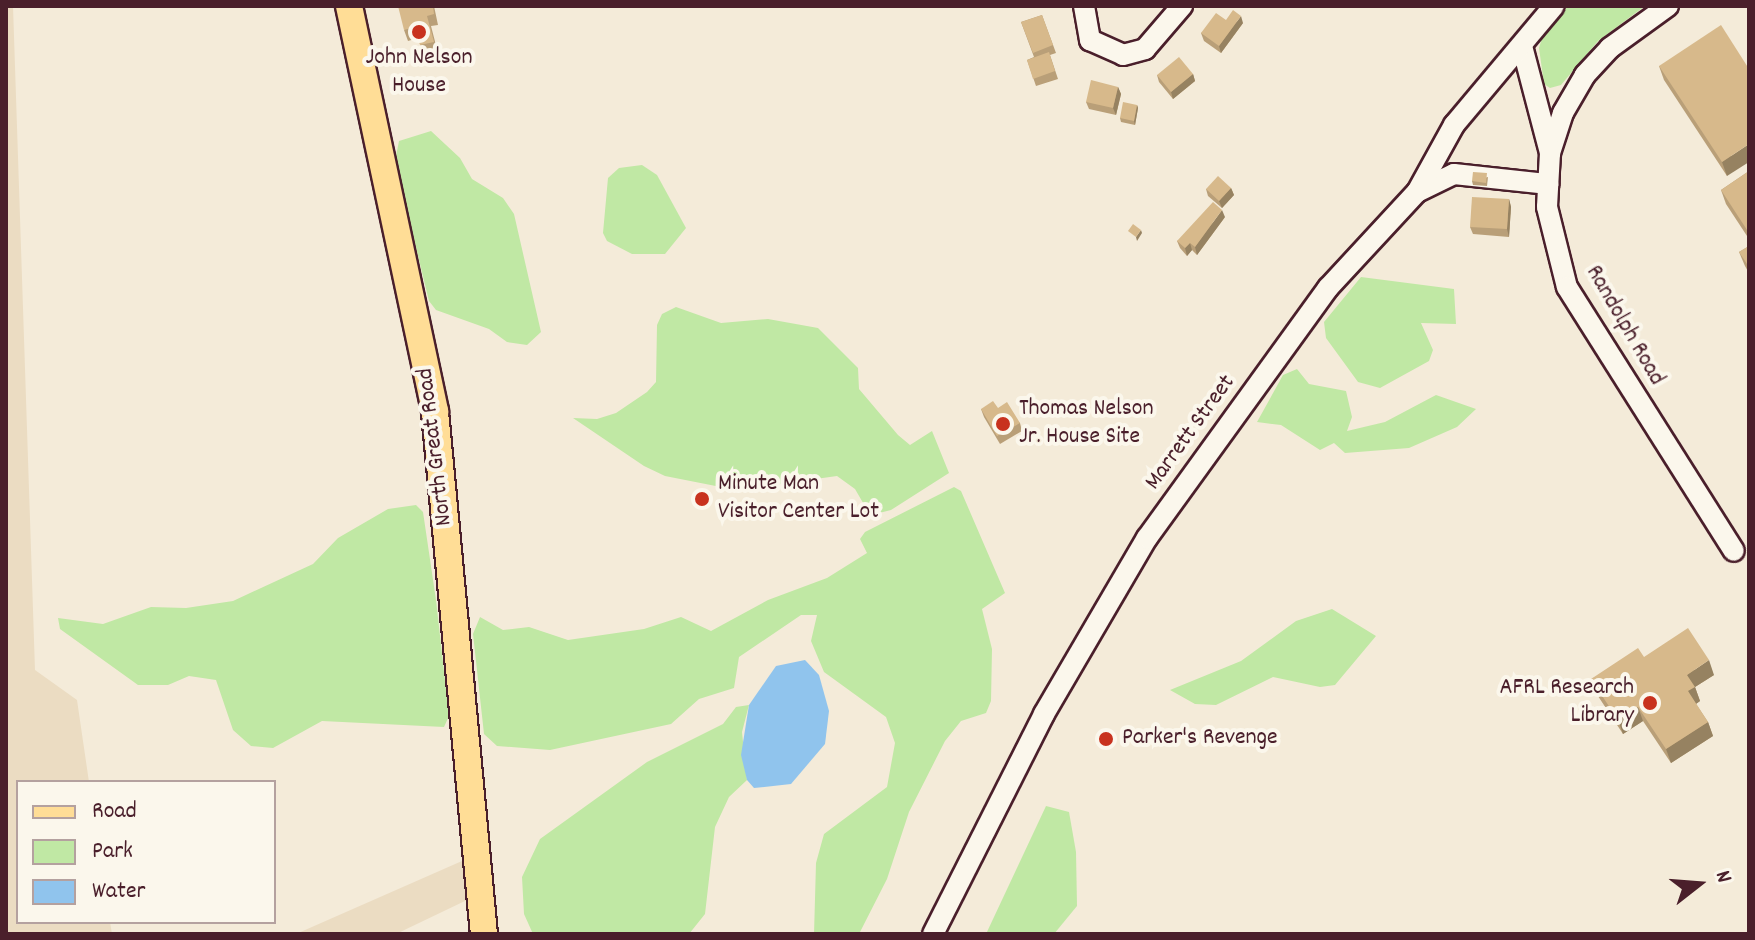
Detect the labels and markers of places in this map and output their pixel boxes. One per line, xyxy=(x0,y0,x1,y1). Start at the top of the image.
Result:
marker: John Nelson House xyxy=(410,23,428,41)
place label: John Nelson House xyxy=(366,45,472,101)
place label: Thomas Nelson Jr. House Site xyxy=(1019,396,1154,452)
marker: Thomas Nelson Jr. House Site xyxy=(994,415,1012,433)
place label: Minute Man Visitor Center Lot xyxy=(718,471,879,527)
marker: Minute Man Visitor Center Lot xyxy=(693,490,711,508)
place label: AFRL Research Library xyxy=(1499,675,1634,731)
marker: AFRL Research Library xyxy=(1641,694,1659,712)
place label: Parker's Revenge xyxy=(1122,725,1278,753)
marker: Parker's Revenge xyxy=(1097,730,1115,748)

